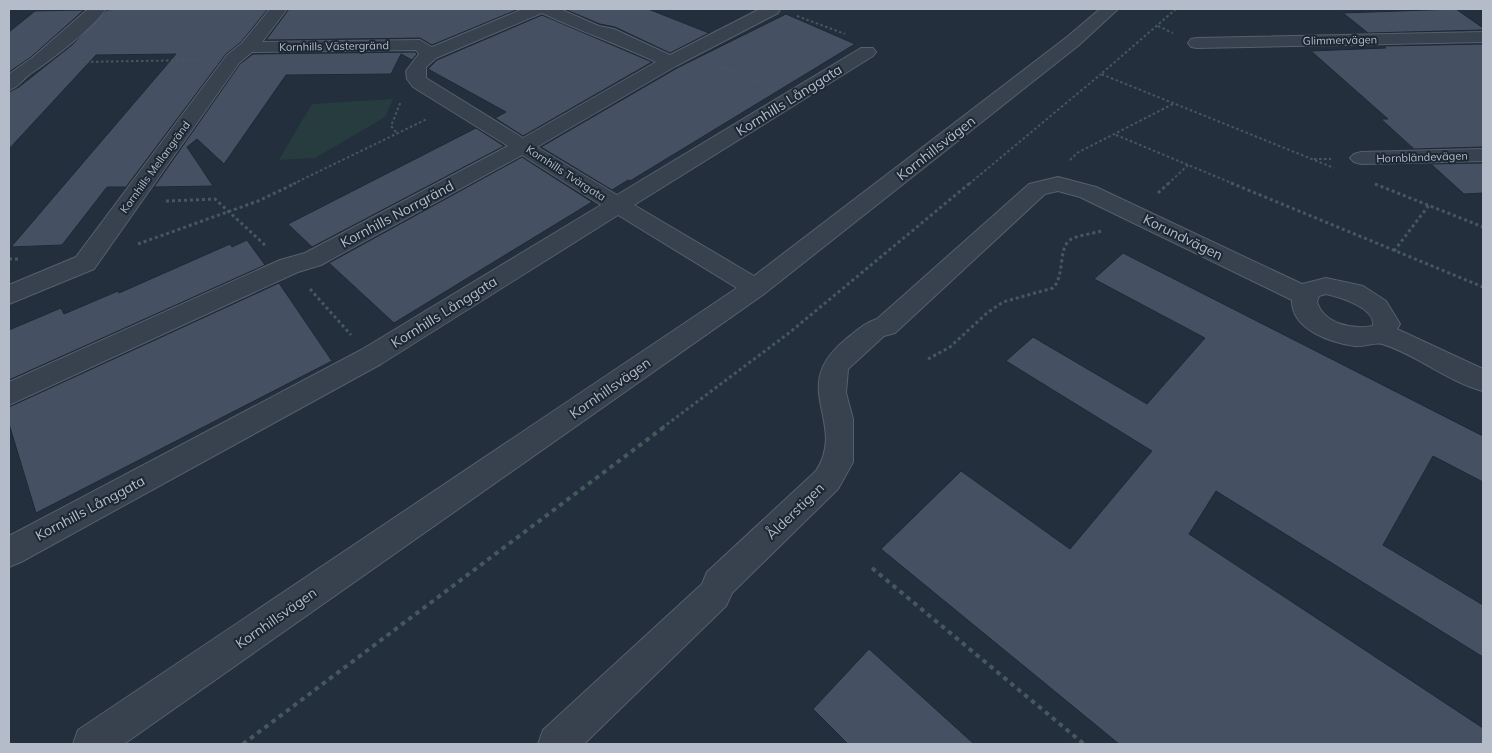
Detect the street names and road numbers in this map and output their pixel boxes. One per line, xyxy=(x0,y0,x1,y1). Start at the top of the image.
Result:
street label: Glimmervägen xyxy=(1303,32,1377,48)
street label: Kornhills Västergränd xyxy=(279,38,389,54)
street label: Kornhills Långgata xyxy=(733,60,845,140)
street label: Kornhillsvägen xyxy=(893,112,979,184)
street label: Kornhills Mellangränd xyxy=(117,118,193,216)
street label: Kornhills Tvärgata xyxy=(524,142,608,204)
street label: Hornbländevägen xyxy=(1376,148,1468,166)
street label: Kornhills Norrgränd xyxy=(337,177,457,251)
street label: Korundvägen xyxy=(1140,210,1226,264)
street label: Kornhills Långgata xyxy=(388,272,500,352)
street label: Kornhillsvägen xyxy=(566,353,654,423)
street label: Kornhills Långgata xyxy=(32,472,148,544)
street label: Ålderstigen xyxy=(762,479,828,543)
street label: Kornhillsvägen xyxy=(232,583,320,653)

